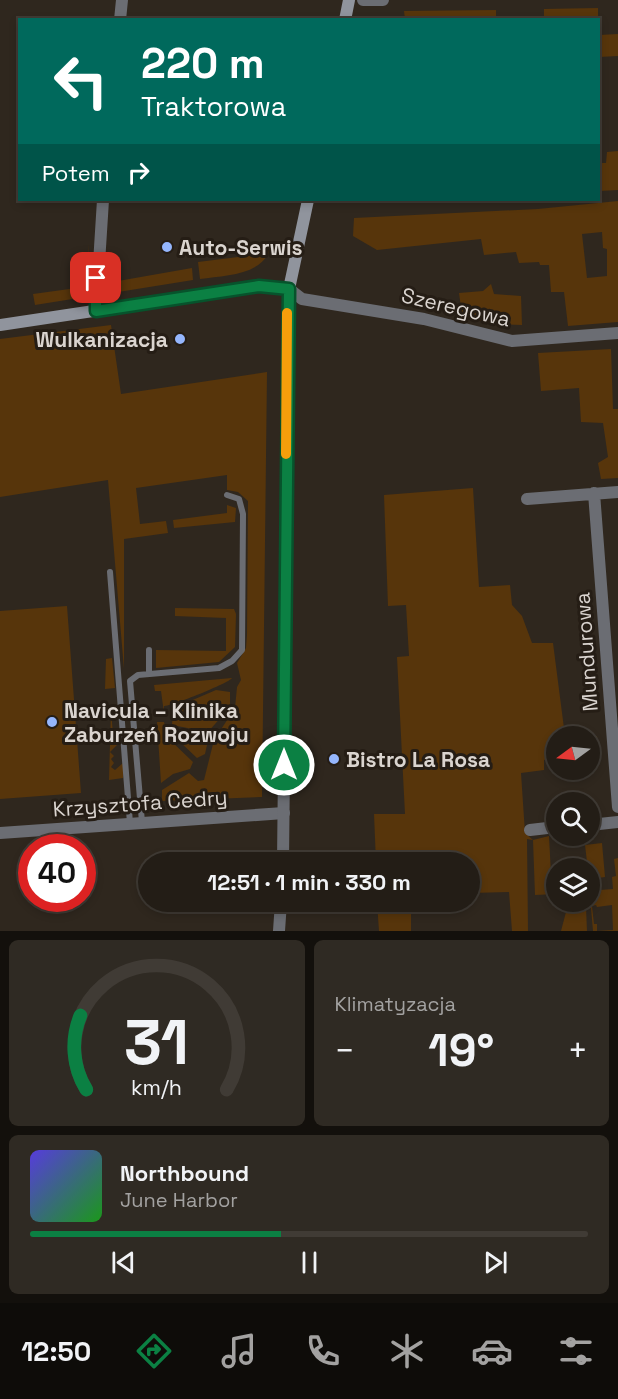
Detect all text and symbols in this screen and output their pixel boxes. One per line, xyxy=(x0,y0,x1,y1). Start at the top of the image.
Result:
text: 220 m xyxy=(141,37,265,90)
icon: left xyxy=(42,42,120,120)
text: Traktorowa xyxy=(141,89,286,124)
icon: right xyxy=(122,156,155,189)
text: Potem xyxy=(42,159,110,187)
place label: Auto-Serwis xyxy=(179,234,303,261)
marker: Auto-Serwis xyxy=(160,240,174,254)
pin xyxy=(70,252,121,303)
icon: arrive xyxy=(79,261,112,294)
street label: Szeregowa xyxy=(399,281,513,333)
place label: Wulkanizacja xyxy=(35,326,168,353)
marker: Wulkanizacja xyxy=(173,332,187,346)
street label: Mundurowa xyxy=(568,592,604,712)
place label: Navicula – Klinika Zaburzeń Rozwoju xyxy=(64,697,249,748)
marker: Navicula – Klinika Zaburzeń Rozwoju xyxy=(45,715,59,729)
north arrow xyxy=(546,726,600,780)
map controls xyxy=(546,726,600,912)
position arrow xyxy=(252,733,316,797)
place label: Bistro La Rosa xyxy=(346,746,490,773)
marker: Bistro La Rosa xyxy=(327,752,341,766)
street label: Krzysztofa Cedry xyxy=(52,783,228,823)
button: search xyxy=(546,792,600,846)
speed limit sign: 40 xyxy=(18,834,96,912)
button: layers xyxy=(546,858,600,912)
text: 12:51 · 1 min · 330 m xyxy=(207,868,411,896)
text: Klimatyzacja xyxy=(335,991,456,1017)
text: 31 xyxy=(124,1003,189,1082)
text: 19° xyxy=(428,1022,494,1079)
text: − xyxy=(335,1030,355,1072)
text: + xyxy=(568,1030,588,1072)
text: km/h xyxy=(131,1074,182,1101)
text: Northbound xyxy=(120,1159,249,1187)
text: June Harbor xyxy=(120,1187,238,1213)
icon: previous xyxy=(107,1246,140,1279)
icon: pause xyxy=(293,1246,326,1279)
icon: next xyxy=(479,1246,512,1279)
icon: directions xyxy=(133,1330,175,1372)
icon: music xyxy=(218,1330,260,1372)
icon: phone xyxy=(302,1330,344,1372)
icon: climate xyxy=(386,1330,428,1372)
icon: car xyxy=(471,1330,513,1372)
icon: filters xyxy=(555,1330,597,1372)
text: 12:50 xyxy=(21,1334,91,1369)

